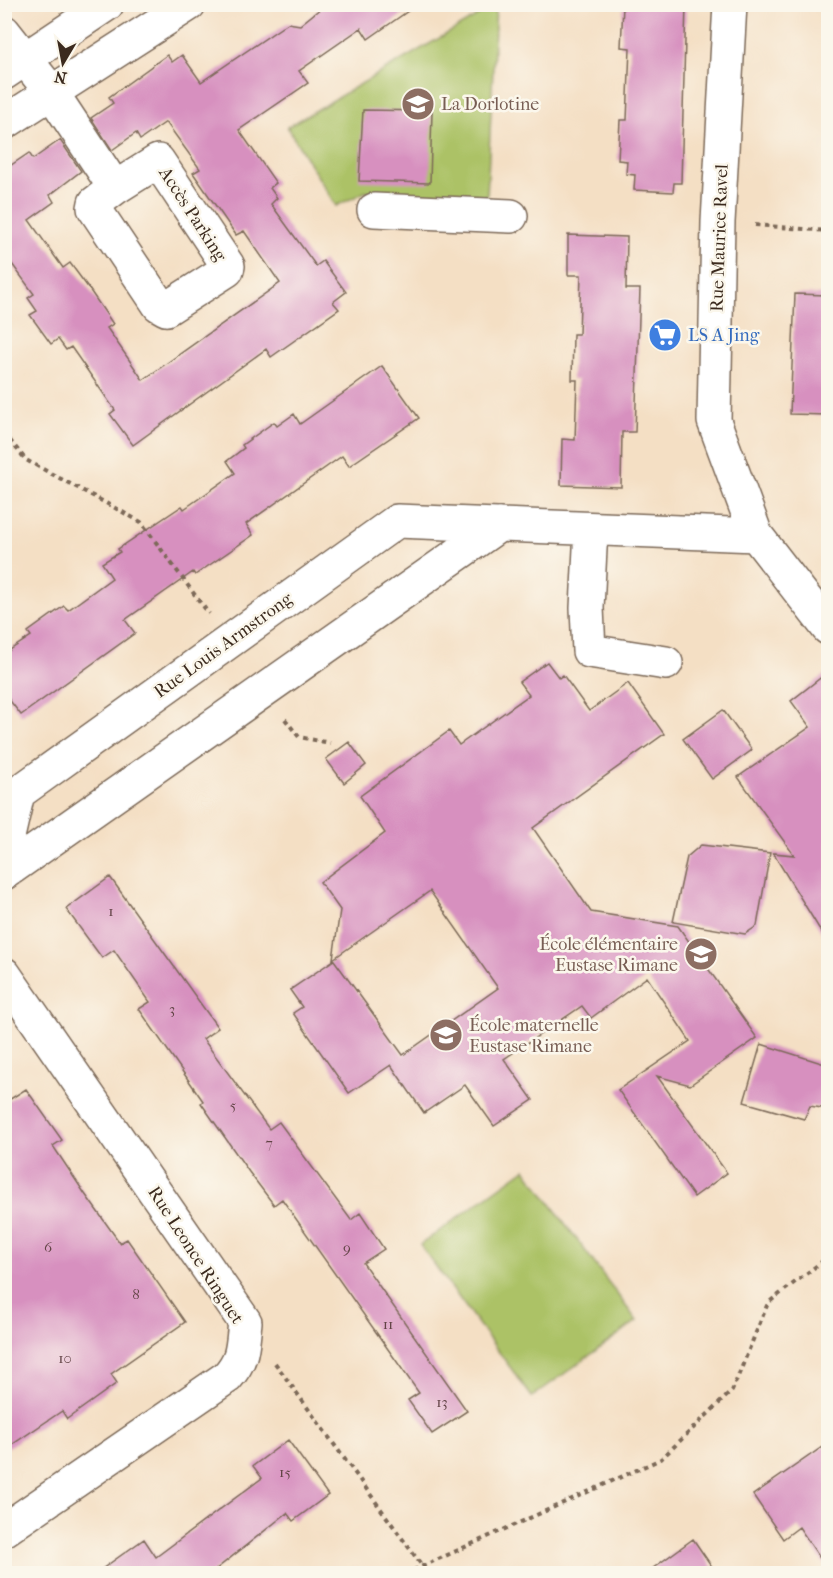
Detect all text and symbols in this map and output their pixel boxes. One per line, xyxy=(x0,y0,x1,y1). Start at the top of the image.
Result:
north arrow xyxy=(33,33,93,93)
text: N xyxy=(52,67,68,88)
school or university icon: La Dorlotine xyxy=(400,86,436,122)
place label: La Dorlotine xyxy=(441,94,539,115)
street label: Accès Parking xyxy=(154,162,231,266)
street label: Rue Maurice Ravel xyxy=(706,164,733,312)
supermarket icon: LS A Jing xyxy=(647,317,683,353)
place label: LS A Jing xyxy=(688,325,760,346)
street label: Rue Louis Armstrong xyxy=(150,588,297,703)
house number: 1 xyxy=(108,902,114,920)
place label: École élémentaire Eustase Rimane xyxy=(539,933,678,976)
school or university icon: École élémentaire Eustase Rimane xyxy=(683,936,719,972)
house number: 3 xyxy=(169,1000,175,1018)
place label: École maternelle Eustase Rimane xyxy=(469,1014,599,1057)
school or university icon: École maternelle Eustase Rimane xyxy=(428,1017,464,1053)
house number: 5 xyxy=(230,1096,236,1114)
house number: 7 xyxy=(265,1134,273,1152)
street label: Rue Leonce Ringuet xyxy=(143,1183,248,1328)
house number: 6 xyxy=(44,1238,53,1256)
house number: 9 xyxy=(343,1239,351,1257)
house number: 8 xyxy=(132,1285,140,1303)
house number: 11 xyxy=(383,1315,393,1333)
house number: 10 xyxy=(58,1349,72,1367)
house number: 13 xyxy=(436,1393,448,1411)
house number: 15 xyxy=(279,1463,291,1481)

